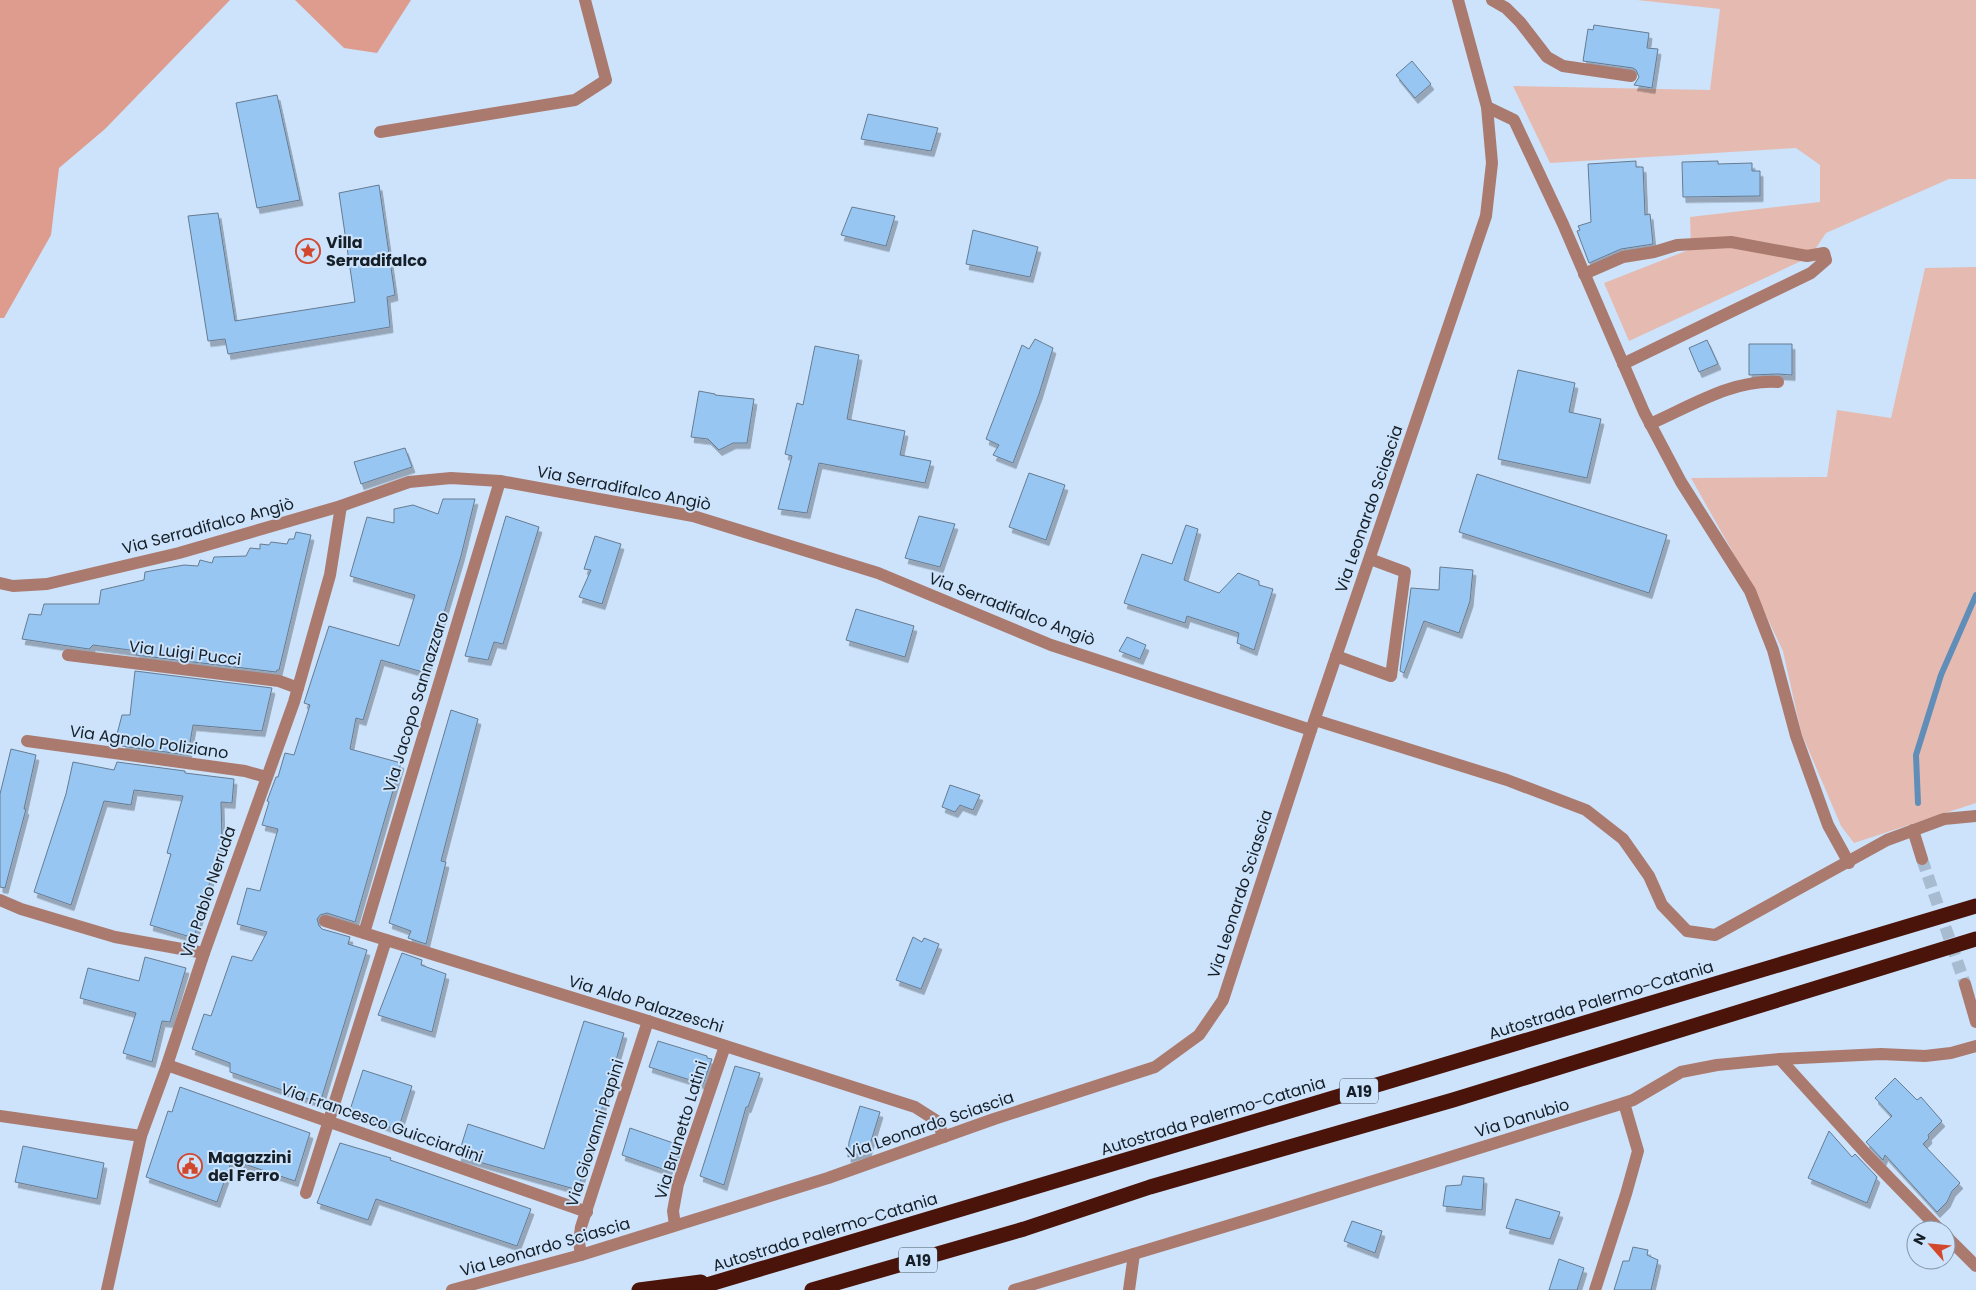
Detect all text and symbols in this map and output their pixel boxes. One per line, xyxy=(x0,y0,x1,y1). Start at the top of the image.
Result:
place label: Villa Serradifalco xyxy=(326,231,427,272)
place icon: Villa Serradifalco xyxy=(295,238,321,264)
street label: Via Leonardo Sciascia xyxy=(1329,422,1409,596)
street label: Via Serradifalco Angiò xyxy=(535,460,713,516)
street label: Via Serradifalco Angiò xyxy=(120,492,296,560)
street label: Via Serradifalco Angiò xyxy=(925,567,1099,651)
street label: Via Jacopo Sannazzaro xyxy=(378,609,454,795)
street label: Via Luigi Pucci xyxy=(128,635,242,671)
street label: Via Agnolo Poliziano xyxy=(68,719,230,765)
street label: Via Leonardo Sciascia xyxy=(1202,807,1278,981)
street label: Via Pablo Neruda xyxy=(175,823,241,961)
street label: Autostrada Palermo-Catania xyxy=(1486,955,1716,1045)
street label: Via Aldo Palazzeschi xyxy=(565,969,727,1039)
street label: Via Giovanni Papini xyxy=(560,1056,630,1210)
street label: Via Brunetto Latini xyxy=(649,1058,713,1202)
street label: Autostrada Palermo-Catania xyxy=(1098,1071,1328,1161)
street label: Via Francesco Guicciardini xyxy=(278,1077,486,1169)
road number: A19 xyxy=(1340,1078,1378,1104)
street label: Via Leonardo Sciascia xyxy=(843,1085,1017,1165)
street label: Via Danubio xyxy=(1472,1093,1572,1143)
place label: Magazzini del Ferro xyxy=(208,1146,291,1187)
public building icon: Magazzini del Ferro xyxy=(177,1153,203,1179)
street label: Autostrada Palermo-Catania xyxy=(710,1187,940,1277)
street label: Via Leonardo Sciascia xyxy=(457,1212,633,1282)
north arrow xyxy=(1906,1220,1956,1270)
text: N xyxy=(1908,1230,1931,1248)
road number: A19 xyxy=(899,1248,937,1272)

